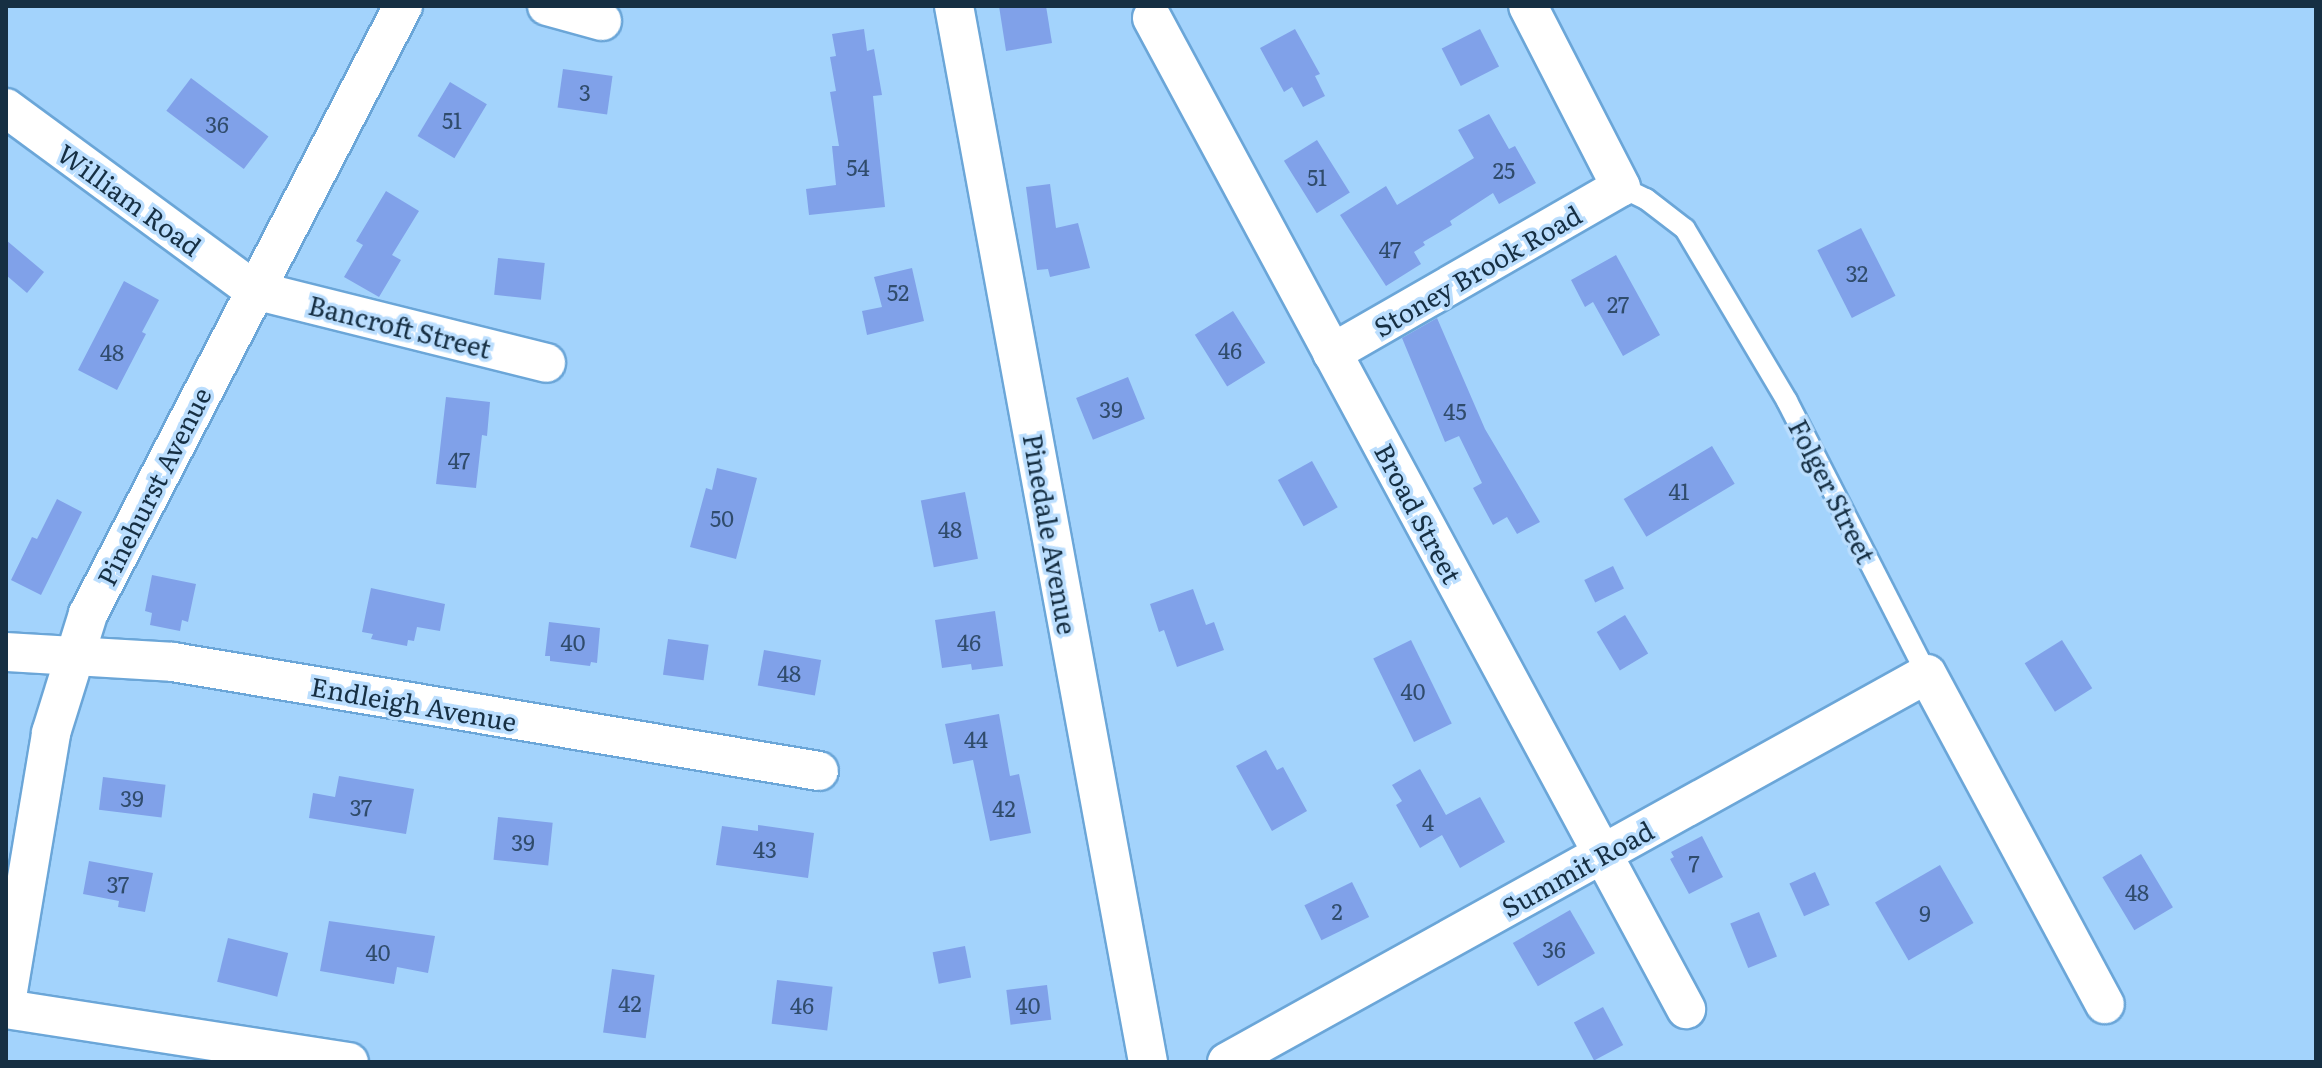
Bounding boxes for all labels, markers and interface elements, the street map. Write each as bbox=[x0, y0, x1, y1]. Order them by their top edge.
house number: 3 bbox=[579, 79, 591, 105]
house number: 51 bbox=[442, 107, 462, 133]
house number: 36 bbox=[205, 111, 229, 137]
street label: William Road bbox=[52, 136, 208, 262]
house number: 54 bbox=[846, 154, 870, 180]
house number: 25 bbox=[1493, 157, 1515, 183]
house number: 51 bbox=[1307, 164, 1327, 190]
street label: Stoney Brook Road bbox=[1368, 198, 1586, 342]
house number: 47 bbox=[1379, 236, 1401, 262]
house number: 32 bbox=[1846, 260, 1868, 286]
house number: 52 bbox=[887, 279, 909, 305]
street label: Bancroft Street bbox=[306, 288, 494, 364]
house number: 27 bbox=[1607, 291, 1629, 317]
house number: 46 bbox=[1218, 337, 1242, 363]
house number: 48 bbox=[100, 339, 124, 365]
street label: Pinehurst Avenue bbox=[90, 382, 216, 590]
house number: 39 bbox=[1099, 396, 1123, 422]
house number: 45 bbox=[1443, 398, 1467, 424]
street label: Folger Street bbox=[1783, 414, 1883, 568]
street label: Pinedale Avenue bbox=[1018, 431, 1084, 637]
street label: Broad Street bbox=[1369, 438, 1469, 588]
house number: 47 bbox=[448, 447, 470, 473]
house number: 41 bbox=[1668, 478, 1690, 504]
house number: 50 bbox=[710, 505, 734, 531]
house number: 48 bbox=[938, 516, 962, 542]
house number: 40 bbox=[561, 629, 585, 655]
house number: 46 bbox=[957, 629, 981, 655]
house number: 48 bbox=[777, 660, 801, 686]
street label: Endleigh Avenue bbox=[309, 670, 519, 736]
house number: 40 bbox=[1401, 678, 1425, 704]
house number: 44 bbox=[964, 726, 988, 752]
house number: 39 bbox=[120, 785, 144, 811]
house number: 37 bbox=[350, 794, 372, 820]
house number: 42 bbox=[992, 795, 1016, 821]
house number: 4 bbox=[1422, 809, 1434, 835]
street label: Summit Road bbox=[1496, 813, 1658, 923]
house number: 39 bbox=[511, 829, 535, 855]
house number: 43 bbox=[753, 836, 777, 862]
house number: 7 bbox=[1688, 850, 1700, 876]
house number: 37 bbox=[107, 871, 129, 897]
house number: 48 bbox=[2125, 879, 2149, 905]
house number: 2 bbox=[1331, 898, 1343, 924]
house number: 9 bbox=[1919, 900, 1931, 926]
house number: 36 bbox=[1542, 936, 1566, 962]
house number: 40 bbox=[366, 939, 390, 965]
house number: 42 bbox=[618, 990, 642, 1016]
house number: 46 bbox=[790, 992, 814, 1018]
house number: 40 bbox=[1016, 992, 1040, 1018]

